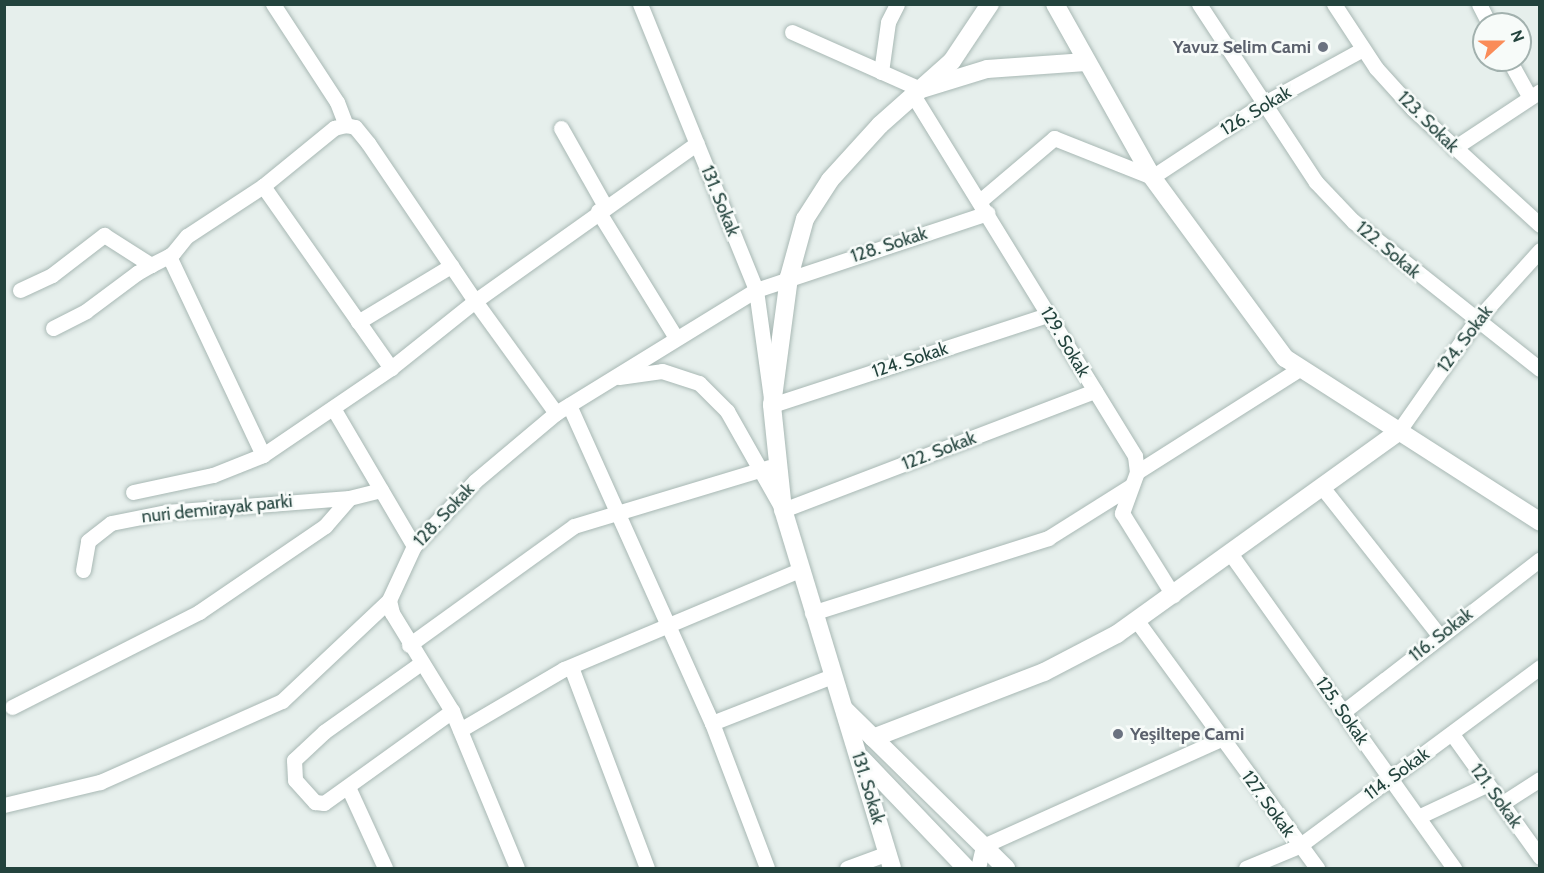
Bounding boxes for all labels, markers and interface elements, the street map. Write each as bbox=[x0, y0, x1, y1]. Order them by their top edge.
north arrow bbox=[1472, 12, 1532, 72]
text: N bbox=[1507, 27, 1528, 45]
place label: Yavuz Selim Cami bbox=[1173, 36, 1311, 58]
marker: Yavuz Selim Cami bbox=[1316, 40, 1330, 54]
street label: 126. Sokak bbox=[1217, 82, 1295, 140]
street label: 123. Sokak bbox=[1393, 87, 1463, 157]
street label: 131. Sokak bbox=[696, 162, 744, 240]
street label: 122. Sokak bbox=[1351, 217, 1425, 283]
street label: 128. Sokak bbox=[848, 223, 930, 267]
street label: 124. Sokak bbox=[1433, 301, 1497, 377]
street label: 129. Sokak bbox=[1036, 303, 1094, 381]
street label: 124. Sokak bbox=[869, 338, 951, 382]
street label: 122. Sokak bbox=[899, 427, 979, 475]
street label: 128. Sokak bbox=[409, 479, 479, 551]
street label: nuri demirayak parki bbox=[140, 490, 294, 528]
street label: 116. Sokak bbox=[1405, 603, 1477, 667]
street label: 125. Sokak bbox=[1311, 673, 1373, 749]
place label: Yeşiltepe Cami bbox=[1130, 723, 1244, 745]
marker: Yeşiltepe Cami bbox=[1111, 727, 1125, 741]
street label: 114. Sokak bbox=[1360, 743, 1434, 805]
street label: 131. Sokak bbox=[847, 749, 889, 827]
street label: 121. Sokak bbox=[1465, 760, 1527, 832]
street label: 127. Sokak bbox=[1237, 767, 1299, 841]

